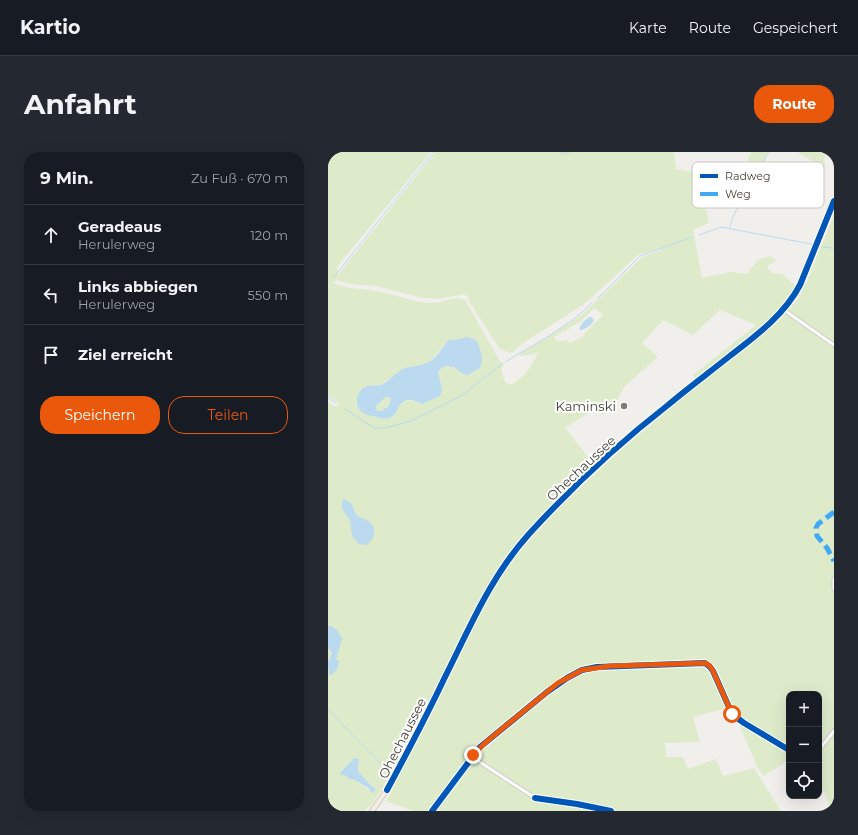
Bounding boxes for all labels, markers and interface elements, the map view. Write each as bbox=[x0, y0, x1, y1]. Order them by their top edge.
text: Kartio bbox=[20, 16, 80, 39]
text: Karte bbox=[629, 19, 667, 37]
text: Route bbox=[689, 19, 731, 37]
text: Gespeichert bbox=[753, 19, 838, 37]
button: Route bbox=[754, 85, 834, 123]
text: Anfahrt bbox=[24, 87, 137, 121]
legend bbox=[692, 162, 824, 208]
text: 9 Min. bbox=[40, 168, 93, 188]
text: Radweg bbox=[725, 169, 771, 183]
text: Zu Fuß · 670 m bbox=[191, 170, 288, 186]
text: Weg bbox=[725, 187, 751, 201]
text: Geradeaus bbox=[78, 217, 161, 236]
icon: ahead bbox=[40, 224, 62, 246]
text: 120 m bbox=[250, 227, 288, 243]
text: Herulerweg bbox=[78, 236, 155, 252]
text: Links abbiegen bbox=[78, 277, 198, 296]
icon: left bbox=[40, 284, 62, 306]
text: 550 m bbox=[248, 287, 288, 303]
text: Herulerweg bbox=[78, 296, 155, 312]
icon: arrive bbox=[40, 344, 62, 366]
text: Ziel erreicht bbox=[78, 345, 173, 364]
button: Speichern bbox=[40, 396, 160, 434]
button: Teilen bbox=[168, 396, 288, 434]
place label: Kaminski bbox=[556, 398, 616, 414]
marker: Kaminski bbox=[619, 401, 629, 411]
street label: Ohechaussee bbox=[543, 432, 619, 504]
map controls bbox=[786, 691, 822, 799]
button: + bbox=[786, 691, 822, 727]
street label: Ohechaussee bbox=[375, 695, 429, 781]
route start bbox=[723, 705, 741, 723]
button: − bbox=[786, 727, 822, 763]
route end bbox=[464, 746, 482, 764]
button: locate bbox=[786, 763, 822, 799]

